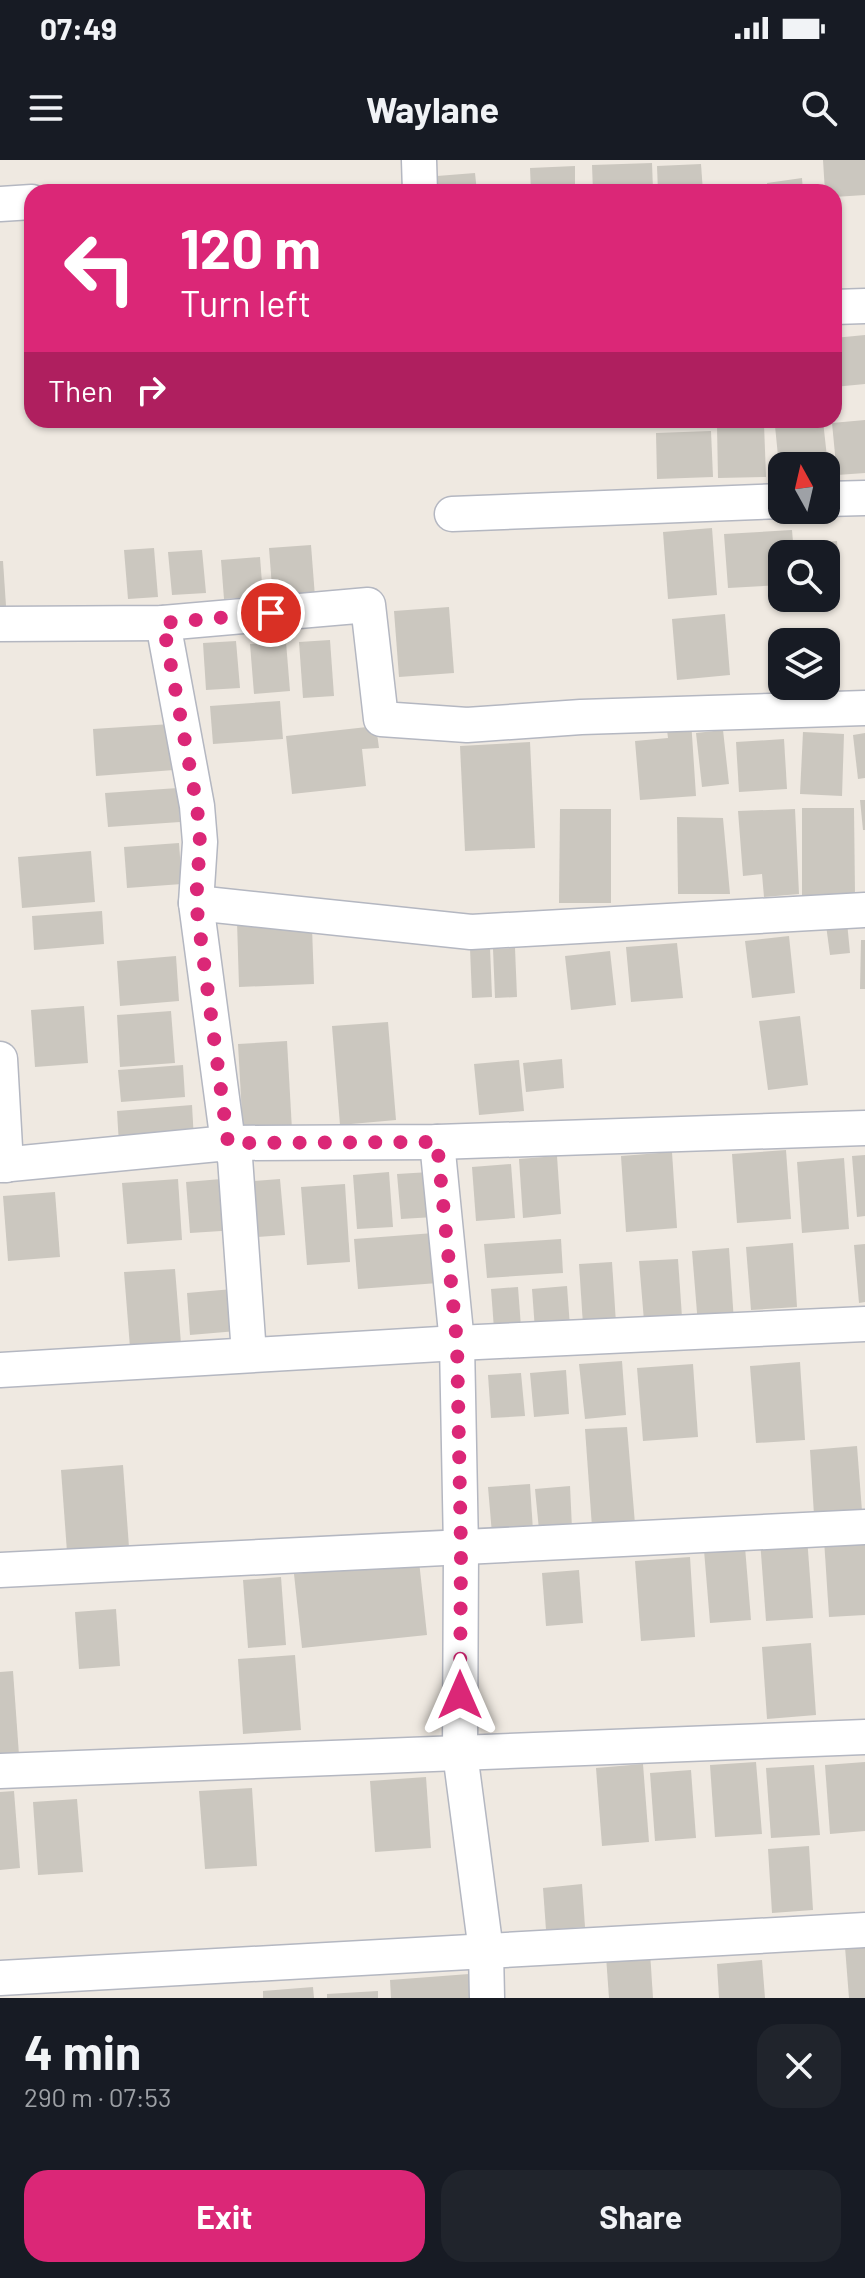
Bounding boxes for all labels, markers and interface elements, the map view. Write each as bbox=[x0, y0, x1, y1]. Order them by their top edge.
text: 07:49 bbox=[40, 10, 117, 46]
icon: menu bbox=[24, 86, 68, 130]
icon: search bbox=[797, 86, 841, 130]
text: Waylane bbox=[366, 87, 499, 130]
text: 120 m bbox=[180, 213, 321, 280]
icon: left bbox=[48, 216, 152, 320]
text: Turn left bbox=[180, 281, 311, 324]
icon: right bbox=[129, 368, 173, 412]
text: Then bbox=[48, 372, 113, 408]
north arrow bbox=[768, 452, 840, 524]
map controls bbox=[768, 452, 840, 700]
button: search bbox=[768, 540, 840, 612]
pin bbox=[237, 579, 305, 647]
icon: arrive bbox=[249, 591, 293, 635]
button: layers bbox=[768, 628, 840, 700]
position arrow bbox=[418, 1653, 502, 1737]
text: 4 min bbox=[24, 2022, 141, 2080]
button: close bbox=[757, 2024, 841, 2108]
text: 290 m · 07:53 bbox=[24, 2081, 171, 2112]
button: Exit bbox=[24, 2170, 425, 2262]
button: Share bbox=[441, 2170, 841, 2262]

